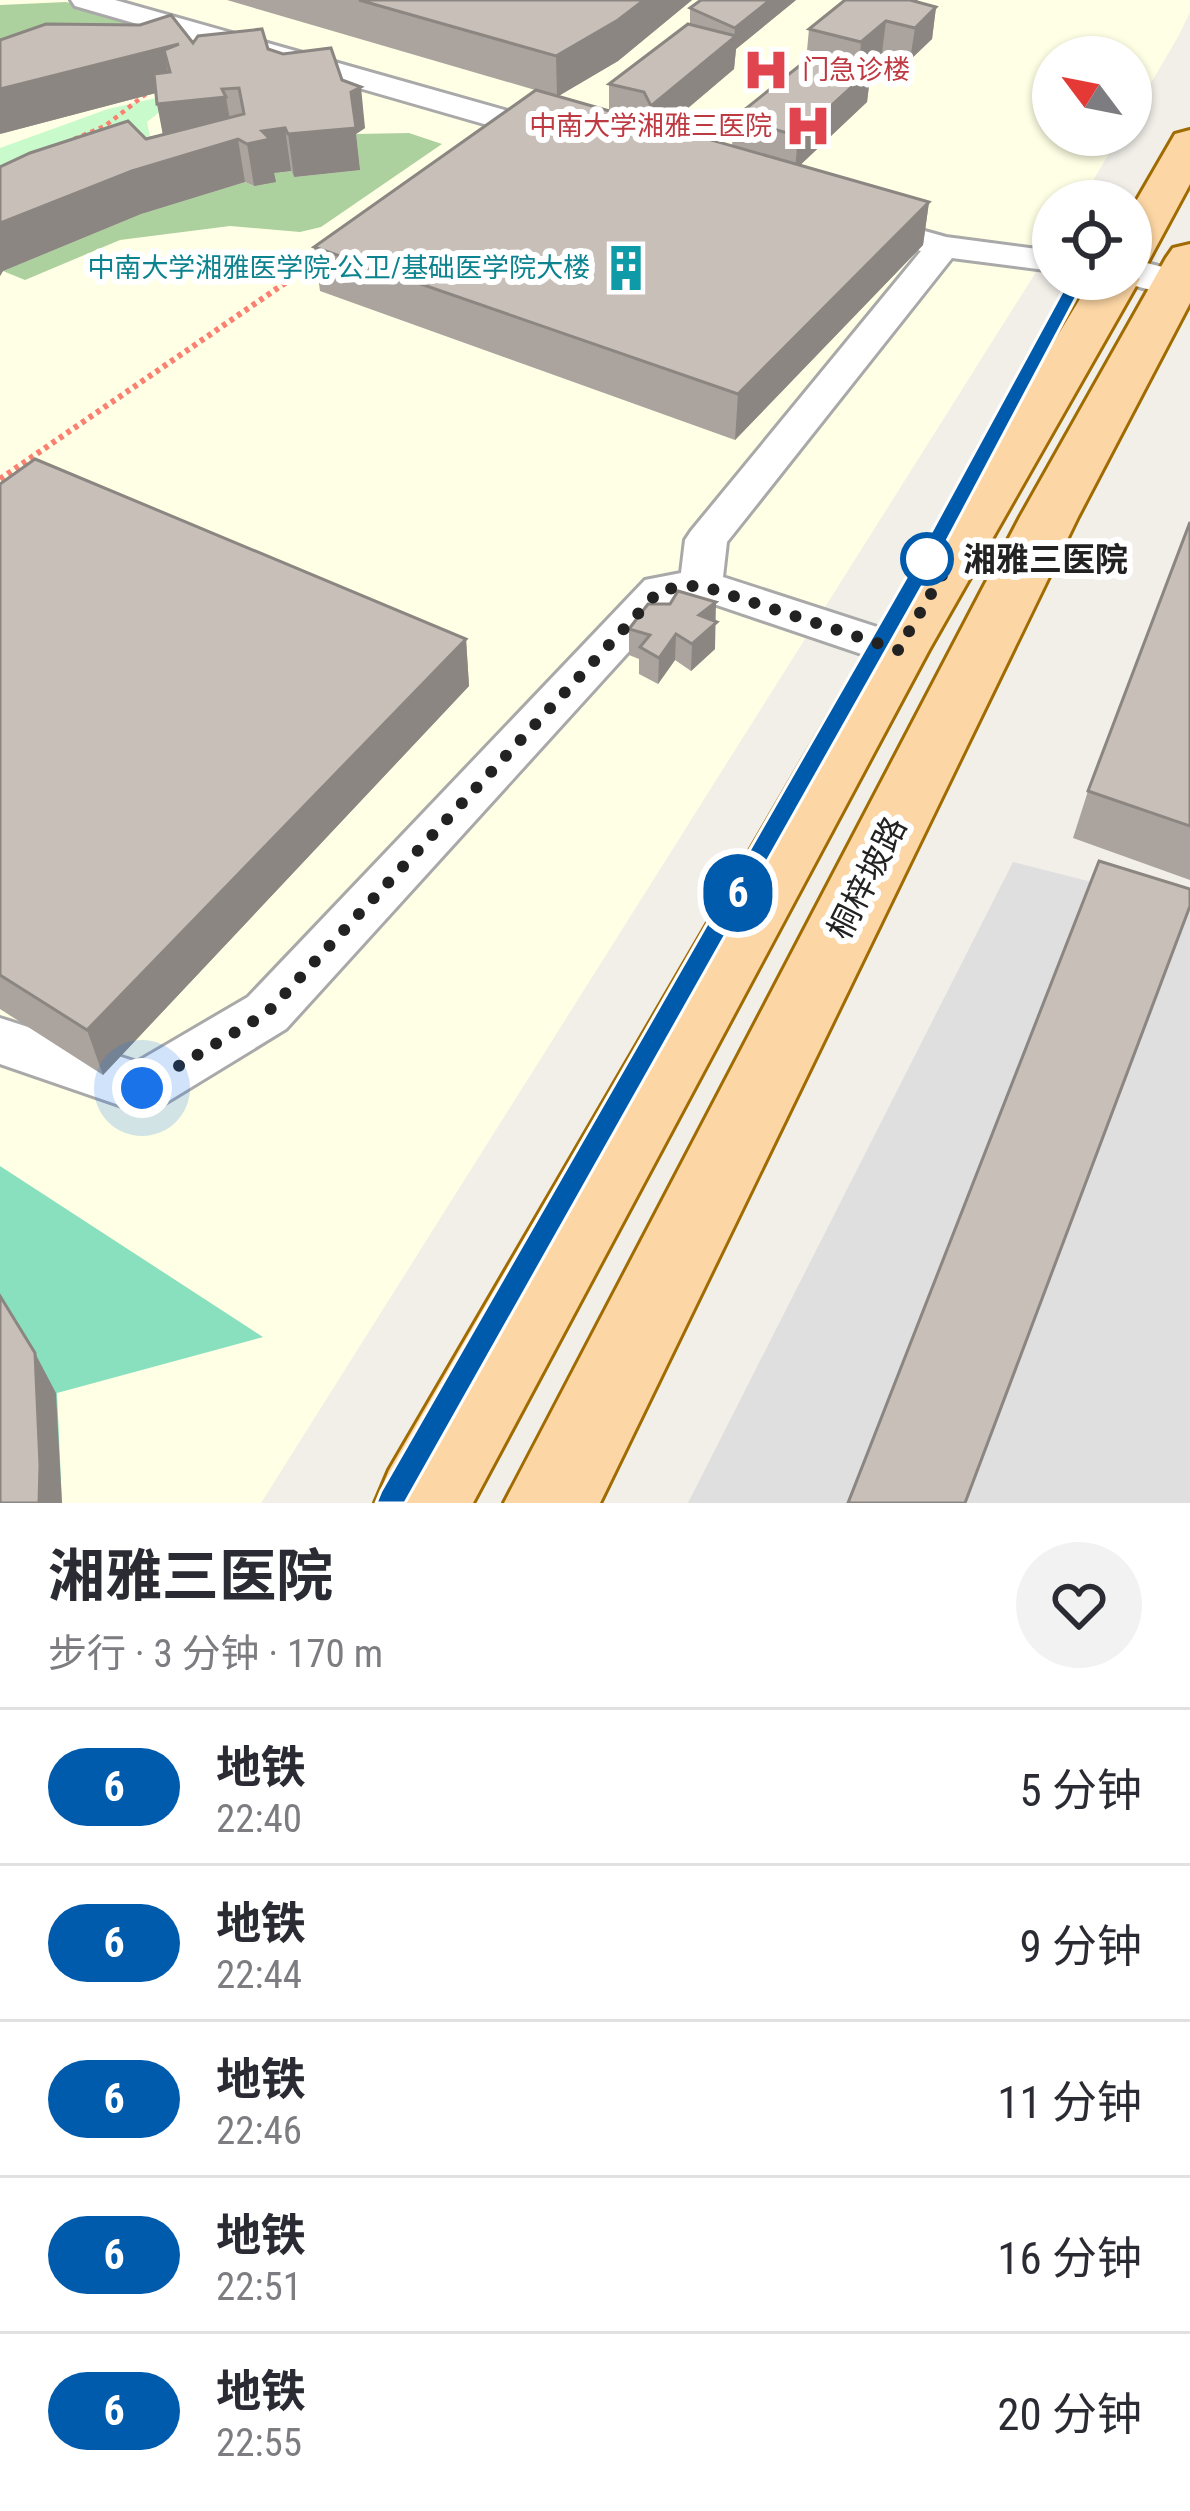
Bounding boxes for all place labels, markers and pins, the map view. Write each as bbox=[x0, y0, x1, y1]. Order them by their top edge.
hospital icon: 门急诊楼 bbox=[741, 45, 791, 95]
place label: 门急诊楼 bbox=[802, 54, 910, 86]
hospital icon: 中南大学湘雅三医院 bbox=[783, 101, 833, 151]
place label: 中南大学湘雅三医院 bbox=[529, 110, 772, 142]
building icon: 中南大学湘雅医学院-公卫/基础医学院大楼 bbox=[601, 243, 651, 293]
place label: 中南大学湘雅医学院-公卫/基础医学院大楼 bbox=[87, 252, 590, 284]
marker: 湘雅三医院 bbox=[902, 534, 952, 584]
place label: 湘雅三医院 bbox=[963, 540, 1128, 579]

